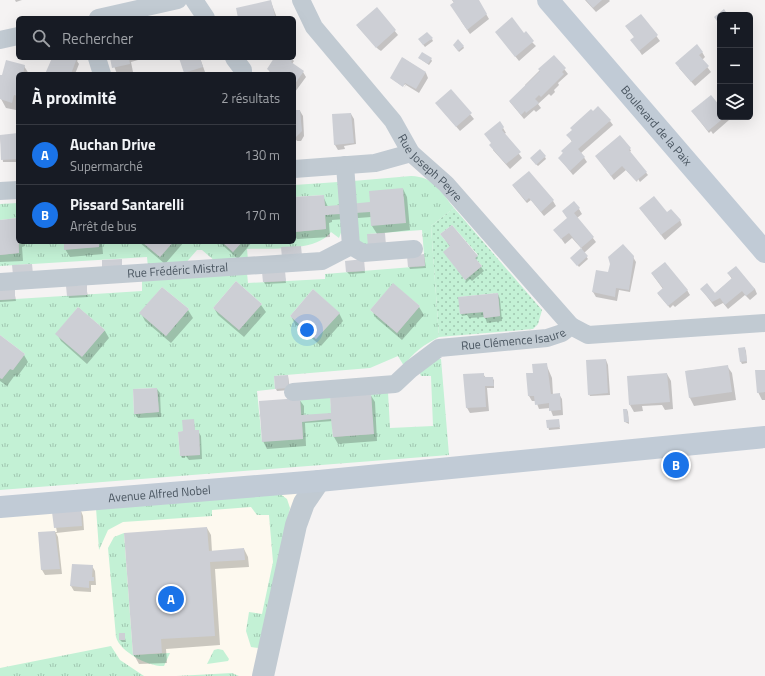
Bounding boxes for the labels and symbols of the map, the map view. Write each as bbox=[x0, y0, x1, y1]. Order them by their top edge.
street label: Boulevard de la Paix bbox=[616, 81, 697, 170]
street label: Rue Joseph Peyre bbox=[393, 130, 467, 206]
street label: Rue Frédéric Mistral bbox=[126, 257, 229, 283]
your location bbox=[297, 320, 317, 340]
street label: Rue Clémence Isaure bbox=[460, 323, 570, 355]
pin: B bbox=[663, 450, 689, 480]
street label: Avenue Alfred Nobel bbox=[107, 480, 211, 507]
pin: A bbox=[158, 584, 184, 614]

